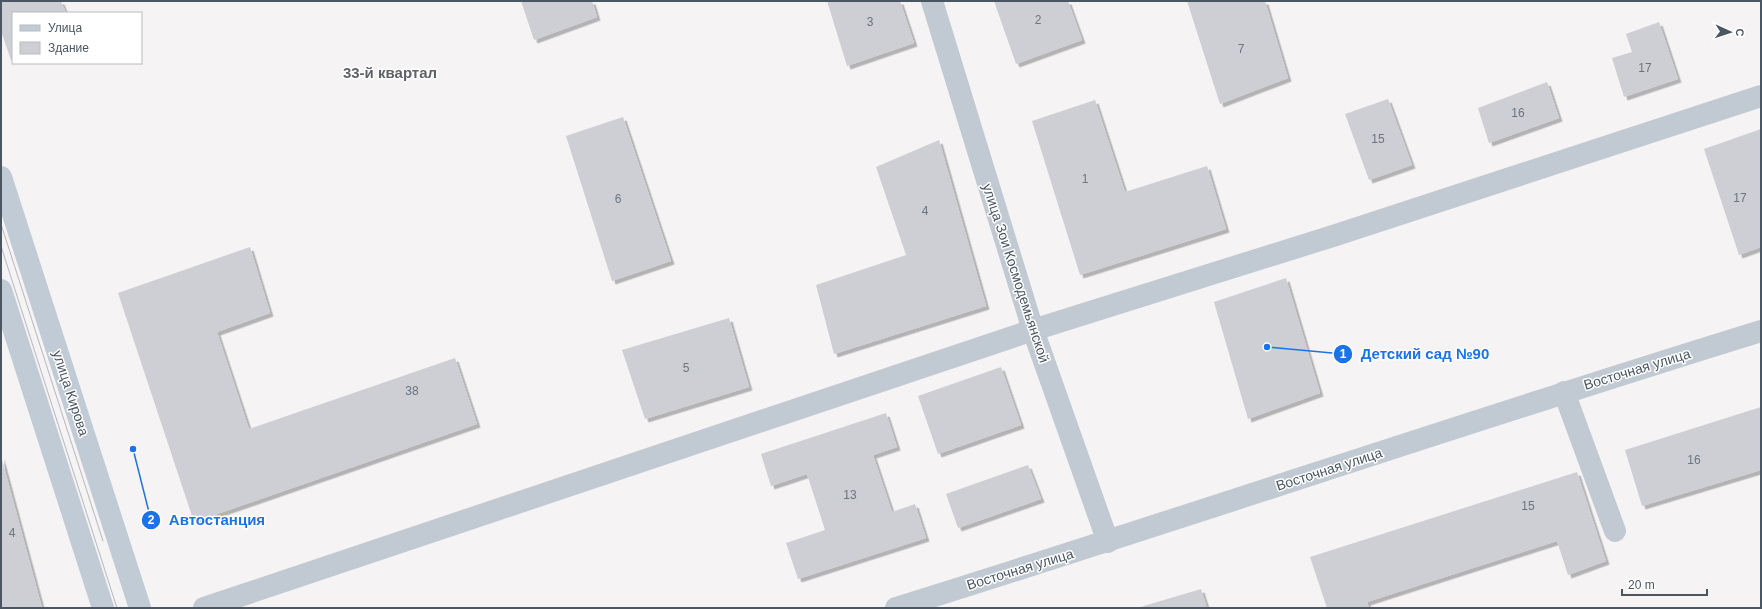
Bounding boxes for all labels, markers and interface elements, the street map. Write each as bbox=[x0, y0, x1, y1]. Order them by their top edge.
legend bbox=[12, 12, 142, 64]
north arrow bbox=[1710, 12, 1750, 52]
house number: 2 bbox=[1035, 13, 1042, 27]
house number: 3 bbox=[867, 15, 874, 29]
text: Улица bbox=[48, 21, 82, 35]
text: С bbox=[1734, 28, 1746, 37]
text: Здание bbox=[48, 41, 89, 55]
house number: 7 bbox=[1238, 42, 1245, 56]
house number: 17 bbox=[1638, 61, 1652, 75]
district label: 33-й квартал bbox=[343, 64, 437, 81]
house number: 16 bbox=[1511, 106, 1525, 120]
house number: 15 bbox=[1371, 132, 1385, 146]
house number: 1 bbox=[1082, 172, 1089, 186]
street label: улица Зои Космодемьянской bbox=[979, 181, 1053, 365]
house number: 17 bbox=[1733, 191, 1747, 205]
house number: 6 bbox=[615, 192, 622, 206]
house number: 4 bbox=[922, 204, 929, 218]
callout: Детский сад №90 bbox=[1333, 341, 1498, 368]
text: Детский сад №90 bbox=[1361, 345, 1489, 362]
street label: Восточная улица bbox=[1582, 345, 1692, 393]
text: 1 bbox=[1340, 347, 1347, 361]
street label: улица Кирова bbox=[50, 348, 92, 438]
house number: 5 bbox=[683, 361, 690, 375]
house number: 38 bbox=[405, 384, 419, 398]
street label: Восточная улица bbox=[1274, 444, 1384, 494]
house number: 16 bbox=[1687, 453, 1701, 467]
house number: 13 bbox=[843, 488, 857, 502]
house number: 15 bbox=[1521, 499, 1535, 513]
callout: Автостанция bbox=[141, 506, 274, 533]
text: Автостанция bbox=[169, 511, 265, 528]
text: 2 bbox=[148, 513, 155, 527]
house number: 4 bbox=[9, 526, 16, 540]
street label: Восточная улица bbox=[965, 545, 1075, 593]
scale bar bbox=[1622, 571, 1707, 597]
text: 20 m bbox=[1628, 578, 1655, 592]

